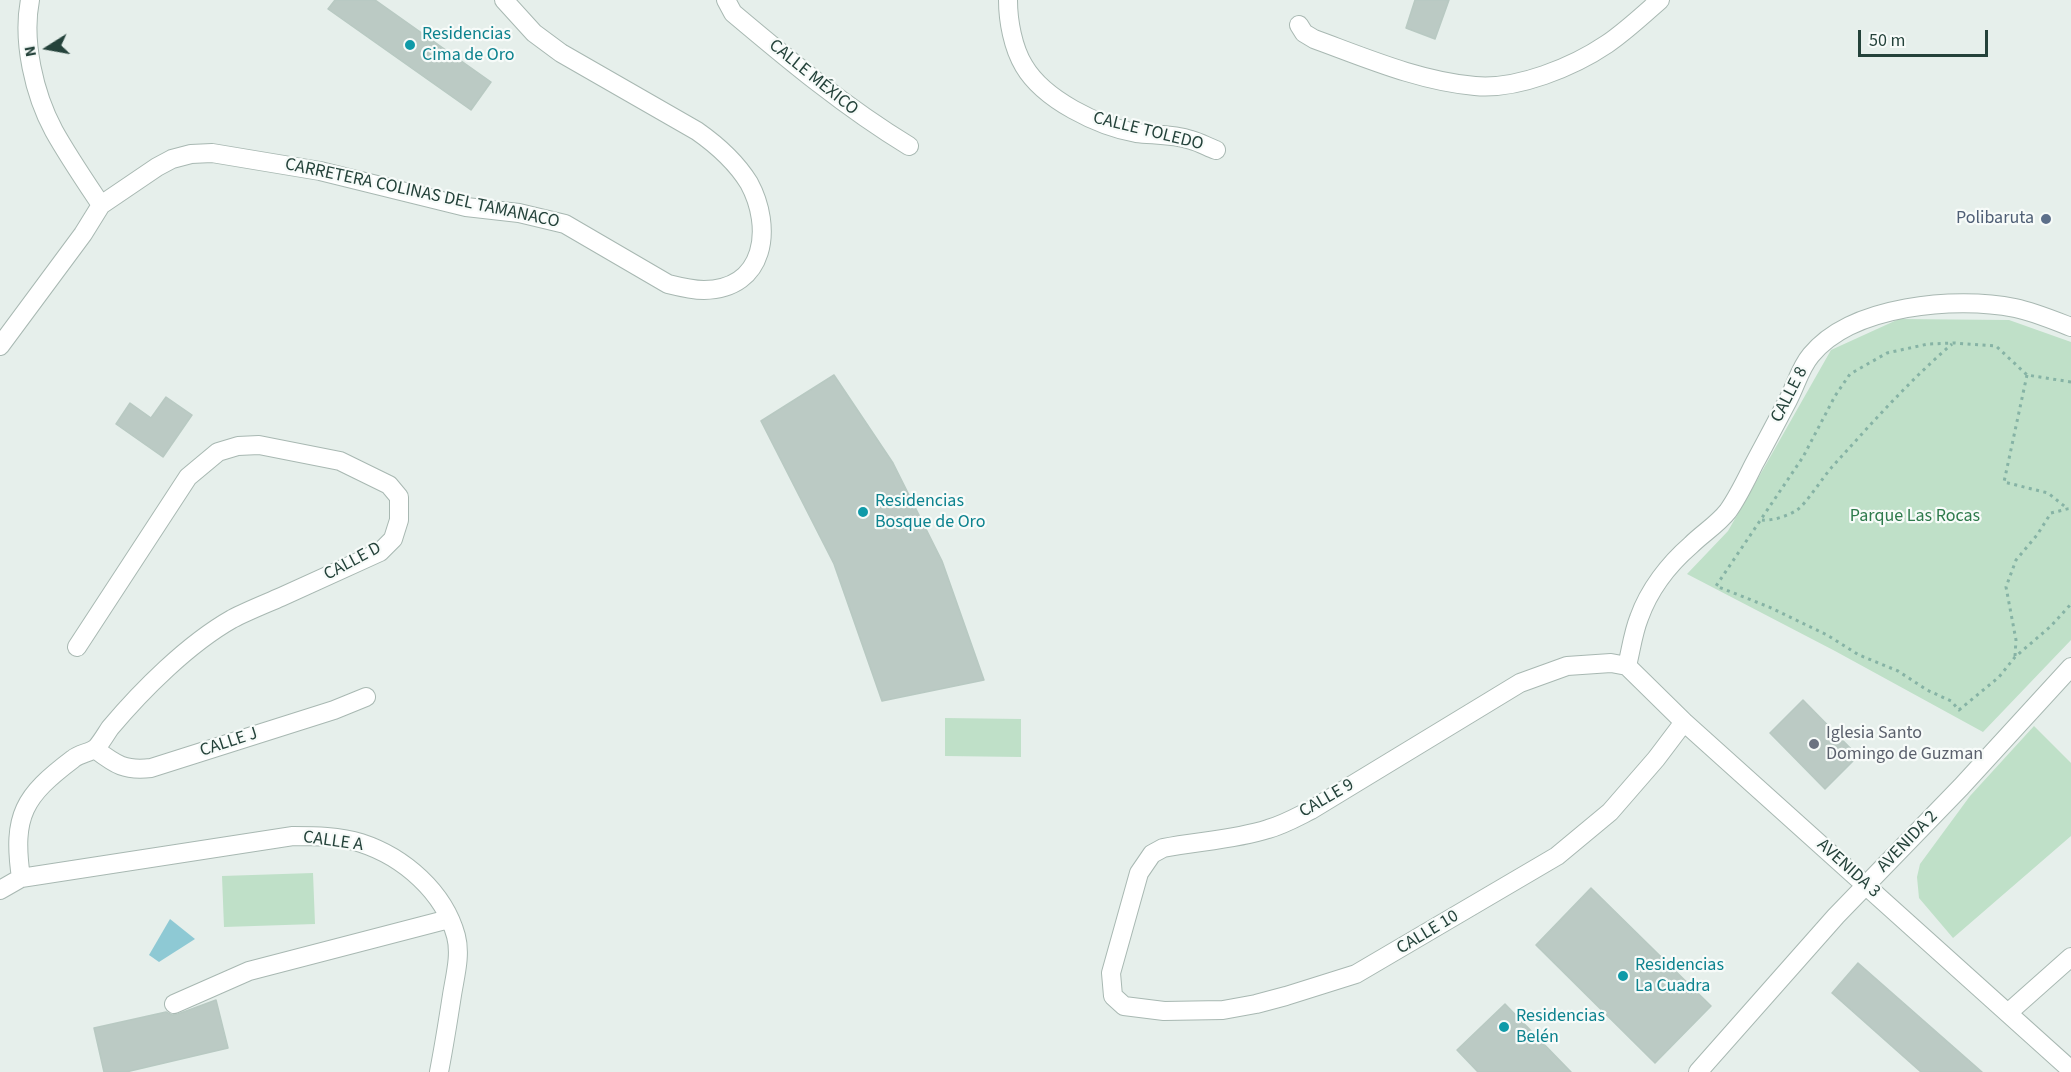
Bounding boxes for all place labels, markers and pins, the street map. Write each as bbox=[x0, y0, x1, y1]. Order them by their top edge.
place label: Residencias Cima de Oro bbox=[422, 24, 515, 66]
marker: Residencias Cima de Oro bbox=[403, 38, 417, 52]
place label: Polibaruta bbox=[1956, 208, 2034, 230]
marker: Polibaruta bbox=[2039, 212, 2053, 226]
place label: Residencias Bosque de Oro bbox=[875, 491, 985, 534]
marker: Residencias Bosque de Oro bbox=[856, 505, 870, 519]
place label: Iglesia Santo Domingo de Guzman bbox=[1826, 723, 1983, 766]
marker: Iglesia Santo Domingo de Guzman bbox=[1807, 737, 1821, 751]
place label: Residencias La Cuadra bbox=[1635, 955, 1724, 998]
marker: Residencias La Cuadra bbox=[1616, 969, 1630, 983]
place label: Residencias Belén bbox=[1516, 1006, 1605, 1048]
marker: Residencias Belén bbox=[1497, 1020, 1511, 1034]

